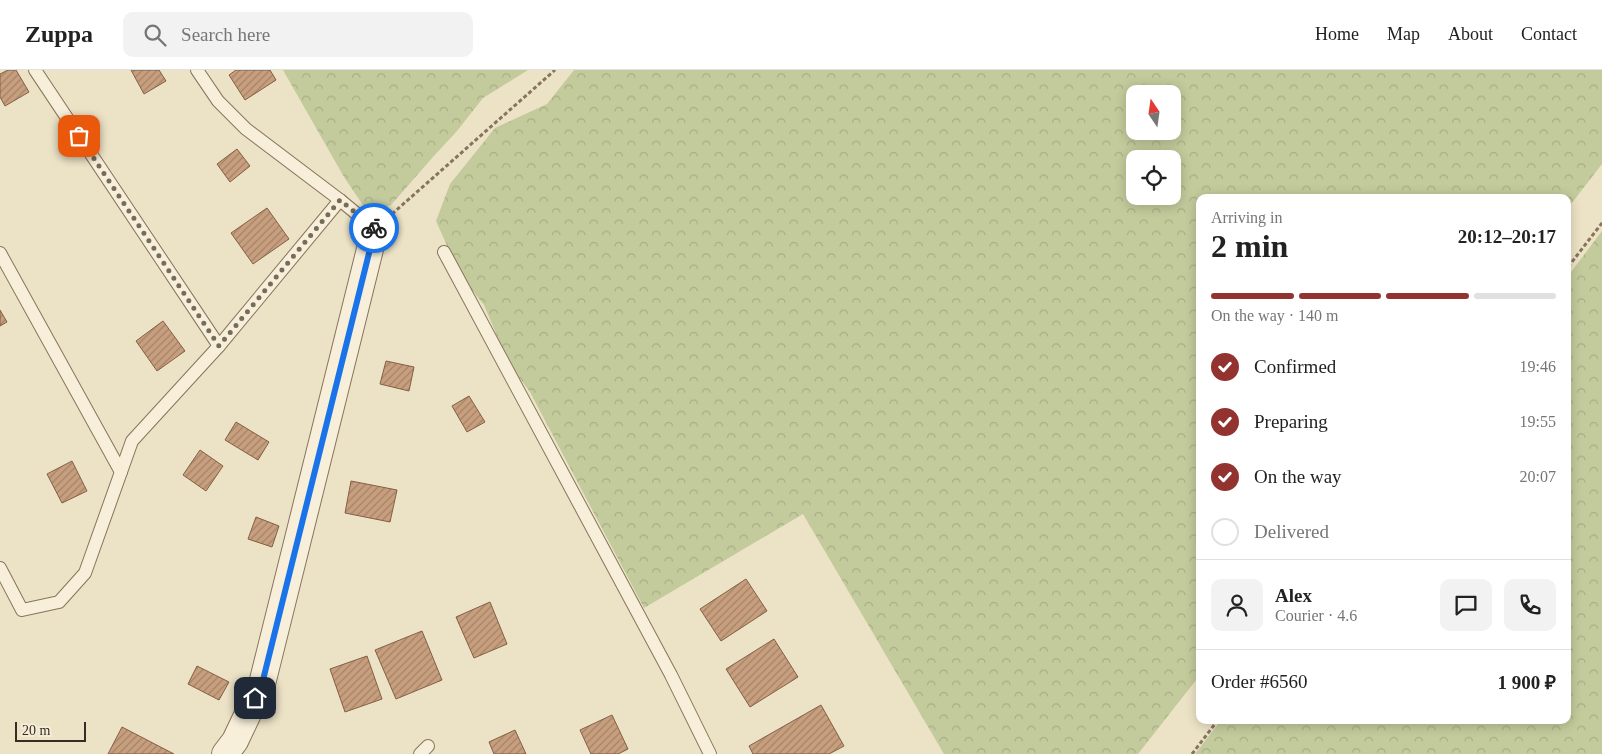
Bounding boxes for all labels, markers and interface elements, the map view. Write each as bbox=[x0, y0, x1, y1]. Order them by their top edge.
search box bbox=[123, 12, 473, 57]
text: Zuppa bbox=[25, 21, 93, 47]
icon: search bbox=[141, 21, 169, 49]
text: Search here bbox=[181, 24, 270, 45]
text: Home bbox=[1315, 24, 1359, 44]
text: Map bbox=[1387, 24, 1420, 44]
text: About bbox=[1448, 24, 1493, 44]
text: Contact bbox=[1521, 24, 1577, 44]
north arrow bbox=[1126, 85, 1181, 140]
map controls bbox=[1126, 85, 1181, 205]
pin bbox=[58, 115, 100, 157]
icon: bag bbox=[65, 122, 93, 150]
button: locate bbox=[1126, 150, 1181, 205]
courier bbox=[349, 203, 399, 253]
text: Arriving in bbox=[1211, 209, 1283, 226]
icon: bike bbox=[360, 214, 388, 242]
text: 20:12–20:17 bbox=[1458, 226, 1556, 247]
text: 2 min bbox=[1211, 228, 1288, 264]
text: On the way · 140 m bbox=[1211, 307, 1339, 324]
icon: check bbox=[1211, 353, 1239, 381]
text: Confirmed bbox=[1254, 356, 1336, 377]
text: 19:46 bbox=[1520, 358, 1556, 375]
icon: check bbox=[1211, 408, 1239, 436]
text: Preparing bbox=[1254, 411, 1328, 432]
text: 19:55 bbox=[1520, 413, 1556, 430]
icon: check bbox=[1211, 463, 1239, 491]
text: On the way bbox=[1254, 466, 1342, 487]
text: 20:07 bbox=[1520, 468, 1556, 485]
text: Delivered bbox=[1254, 521, 1329, 542]
button: person bbox=[1211, 579, 1263, 631]
button: chat bbox=[1440, 579, 1492, 631]
button: phone bbox=[1504, 579, 1556, 631]
text: Alex bbox=[1275, 585, 1312, 606]
text: Courier · 4.6 bbox=[1275, 607, 1357, 624]
text: Order #6560 bbox=[1211, 671, 1308, 692]
text: 1 900 ₽ bbox=[1497, 672, 1556, 693]
pin bbox=[234, 677, 276, 719]
icon: home bbox=[241, 684, 269, 712]
scale bar bbox=[15, 719, 86, 742]
text: 20 m bbox=[22, 723, 50, 738]

